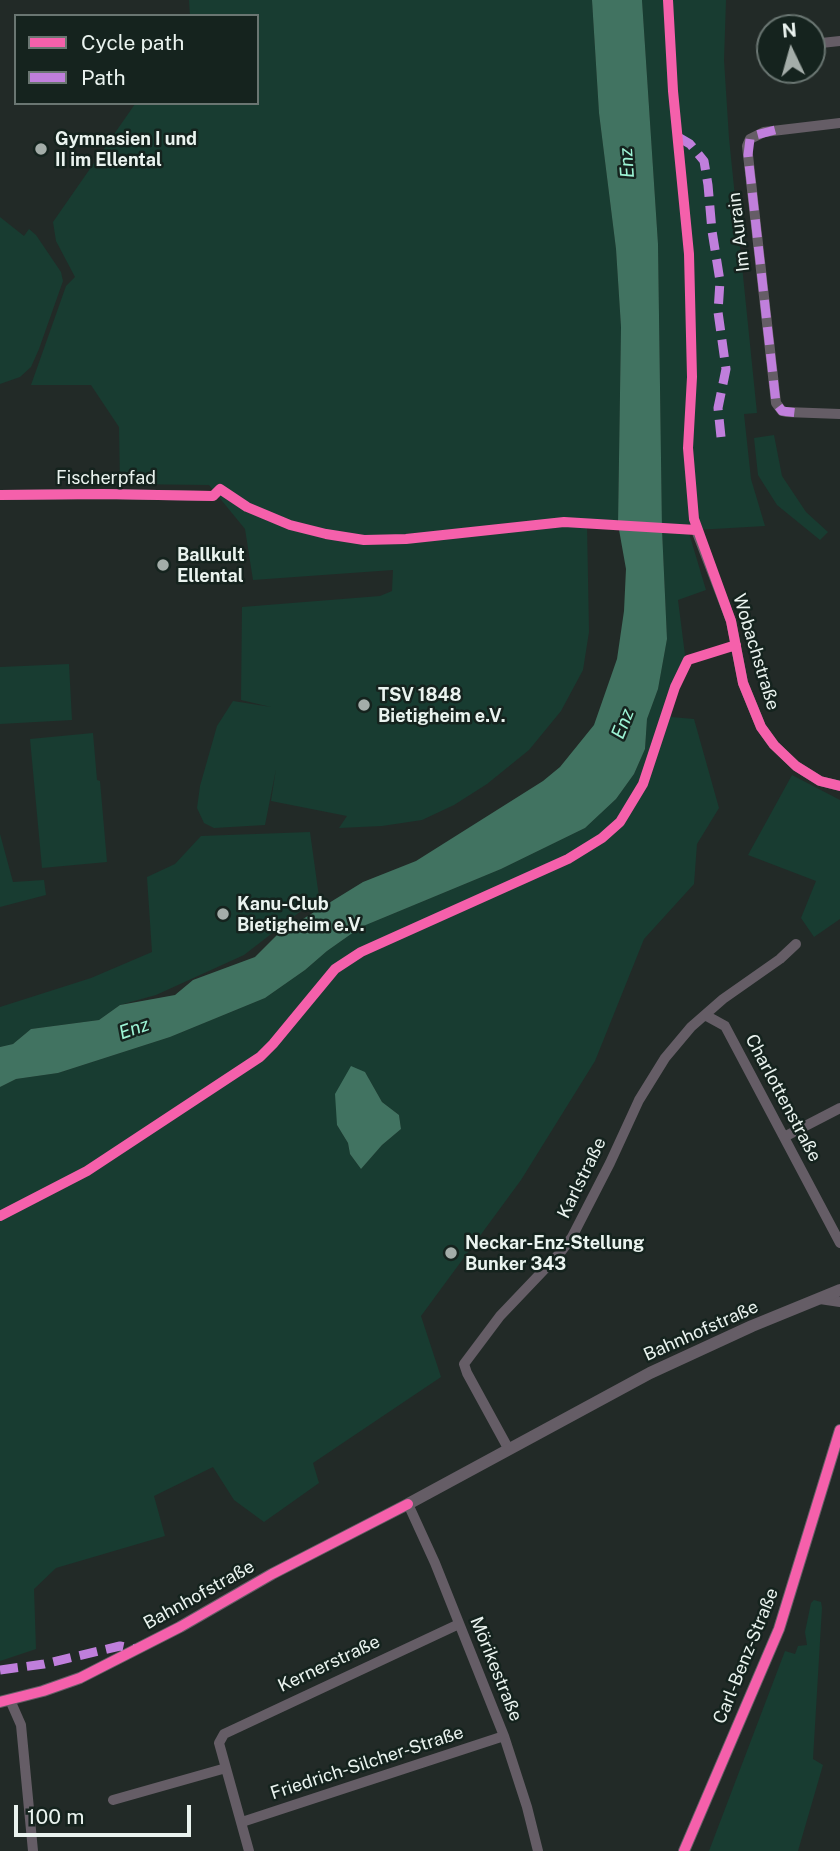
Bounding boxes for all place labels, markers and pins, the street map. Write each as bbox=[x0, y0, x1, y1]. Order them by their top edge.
place label: Gymnasien I und II im Ellental bbox=[55, 128, 197, 170]
marker: Gymnasien I und II im Ellental bbox=[33, 141, 49, 157]
place label: Ballkult Ellental bbox=[177, 544, 245, 586]
marker: Ballkult Ellental bbox=[155, 557, 171, 573]
place label: TSV 1848 Bietigheim e.V. bbox=[378, 684, 506, 726]
marker: TSV 1848 Bietigheim e.V. bbox=[356, 697, 372, 713]
place label: Kanu-Club Bietigheim e.V. bbox=[237, 893, 365, 936]
marker: Kanu-Club Bietigheim e.V. bbox=[215, 906, 231, 922]
place label: Neckar-Enz-Stellung Bunker 343 bbox=[465, 1232, 644, 1274]
marker: Neckar-Enz-Stellung Bunker 343 bbox=[443, 1245, 459, 1261]

